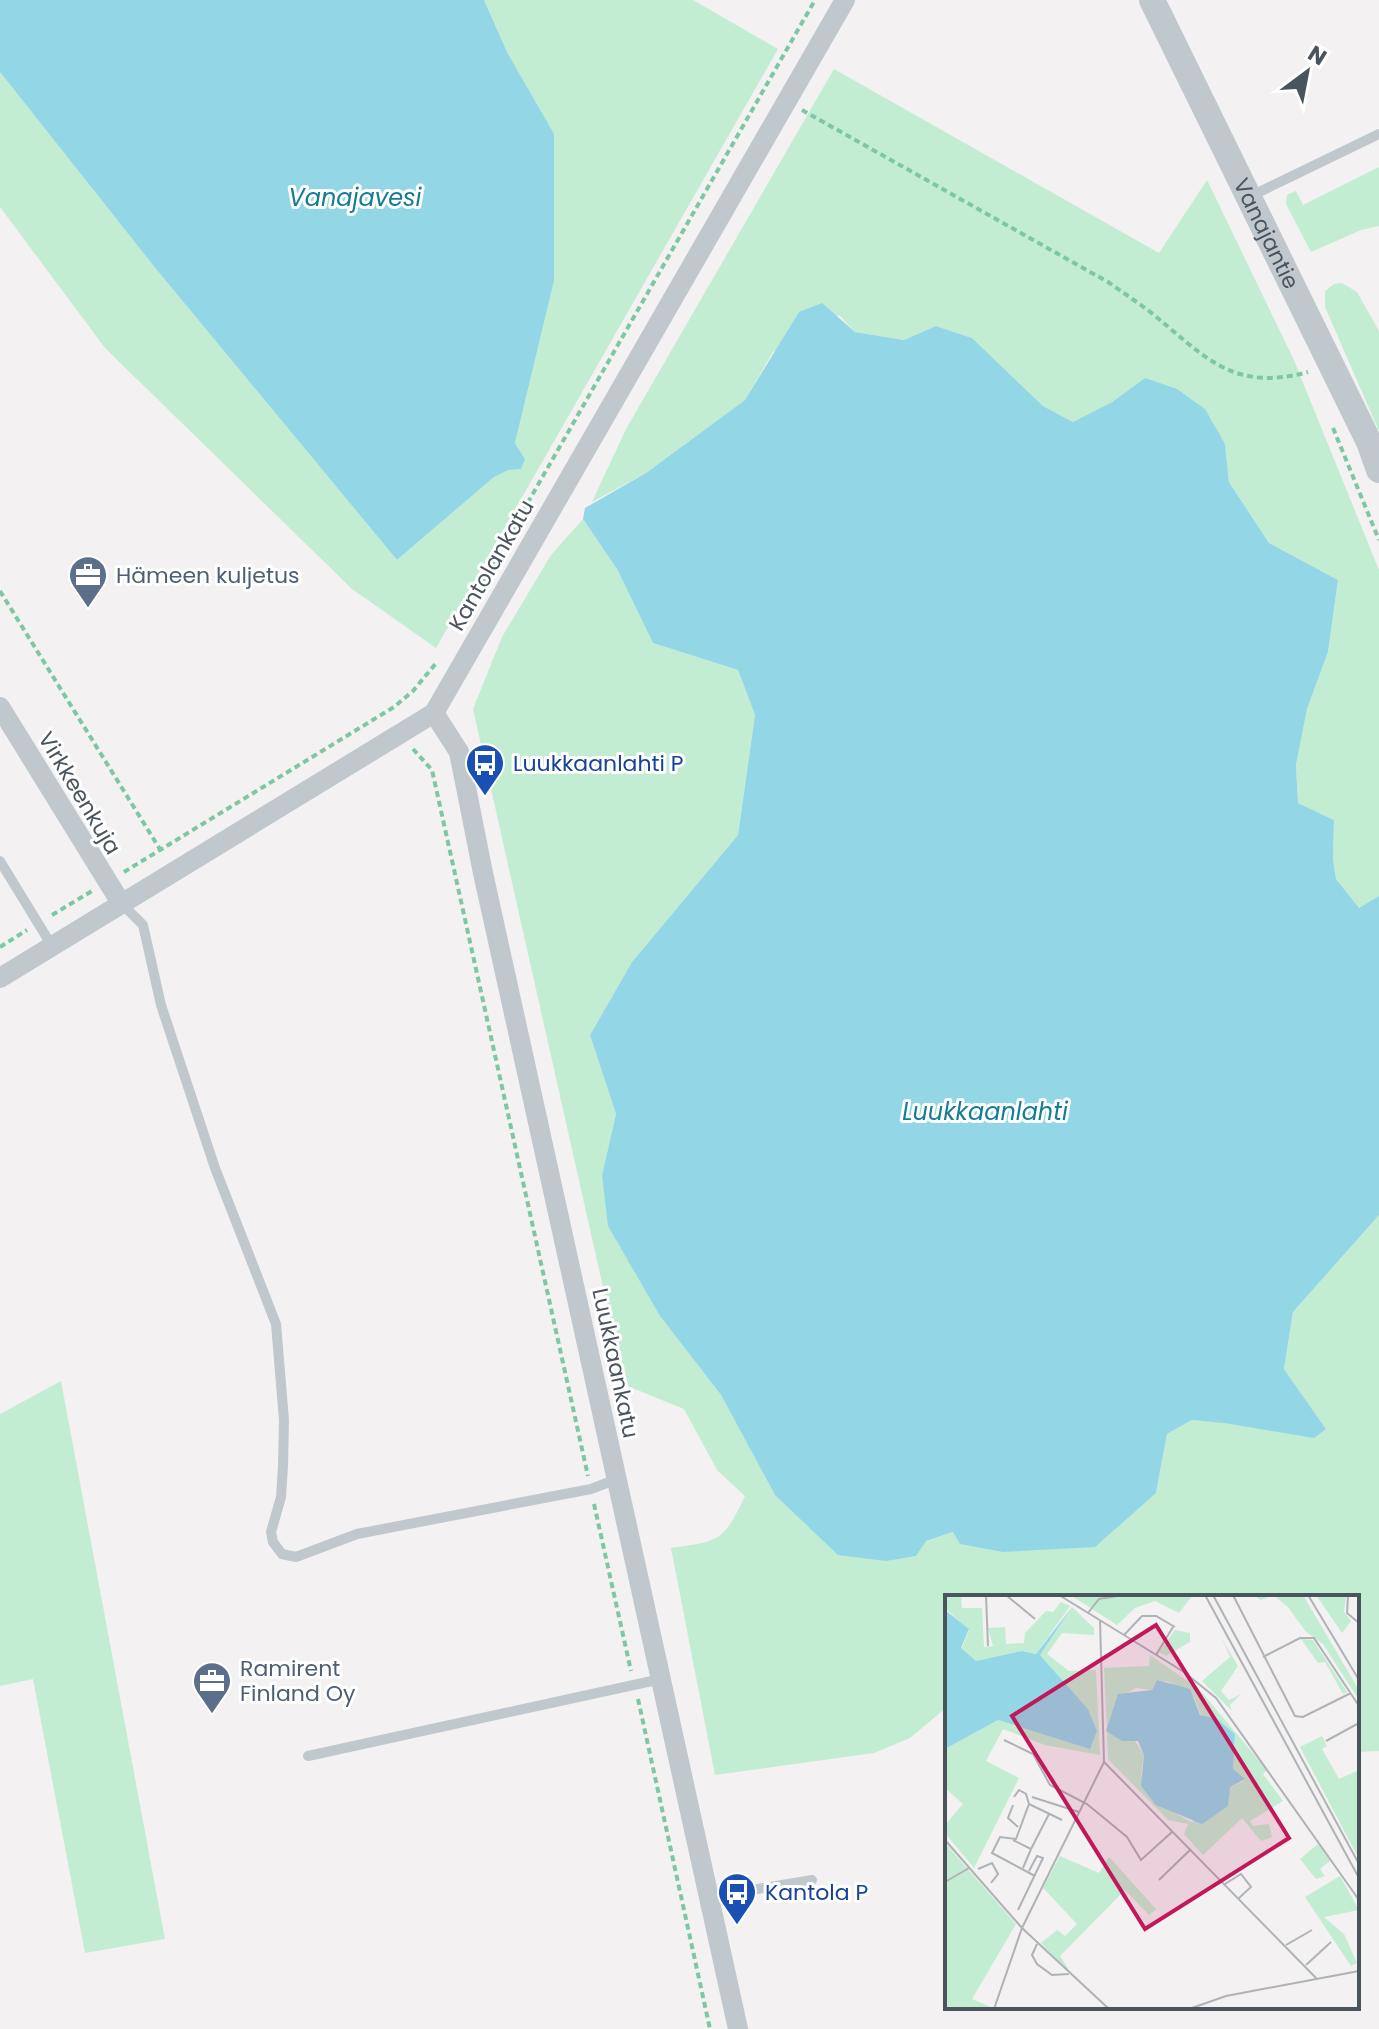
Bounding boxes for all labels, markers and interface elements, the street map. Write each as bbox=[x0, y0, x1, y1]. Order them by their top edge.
north arrow bbox=[1267, 32, 1347, 112]
text: N bbox=[1302, 38, 1333, 73]
street label: Vanajantie bbox=[1226, 173, 1307, 294]
water label: Vanajavesi bbox=[289, 181, 423, 214]
street label: Kantolankatu bbox=[441, 494, 542, 637]
office icon: Hämeen kuljetus bbox=[67, 554, 109, 609]
place label: Hämeen kuljetus bbox=[116, 560, 299, 591]
street label: Virkkeenkuja bbox=[31, 726, 128, 860]
bus stop icon: Luukkaanlahti P bbox=[464, 742, 506, 797]
place label: Luukkaanlahti P bbox=[513, 748, 684, 779]
water label: Luukkaanlahti bbox=[902, 1095, 1069, 1128]
street label: Luukkaankatu bbox=[585, 1285, 647, 1441]
inset map bbox=[945, 1595, 1359, 2009]
place label: Ramirent Finland Oy bbox=[240, 1653, 356, 1709]
office icon: Ramirent Finland Oy bbox=[191, 1660, 233, 1715]
bus stop icon: Kantola P bbox=[716, 1871, 758, 1926]
place label: Kantola P bbox=[765, 1877, 868, 1908]

